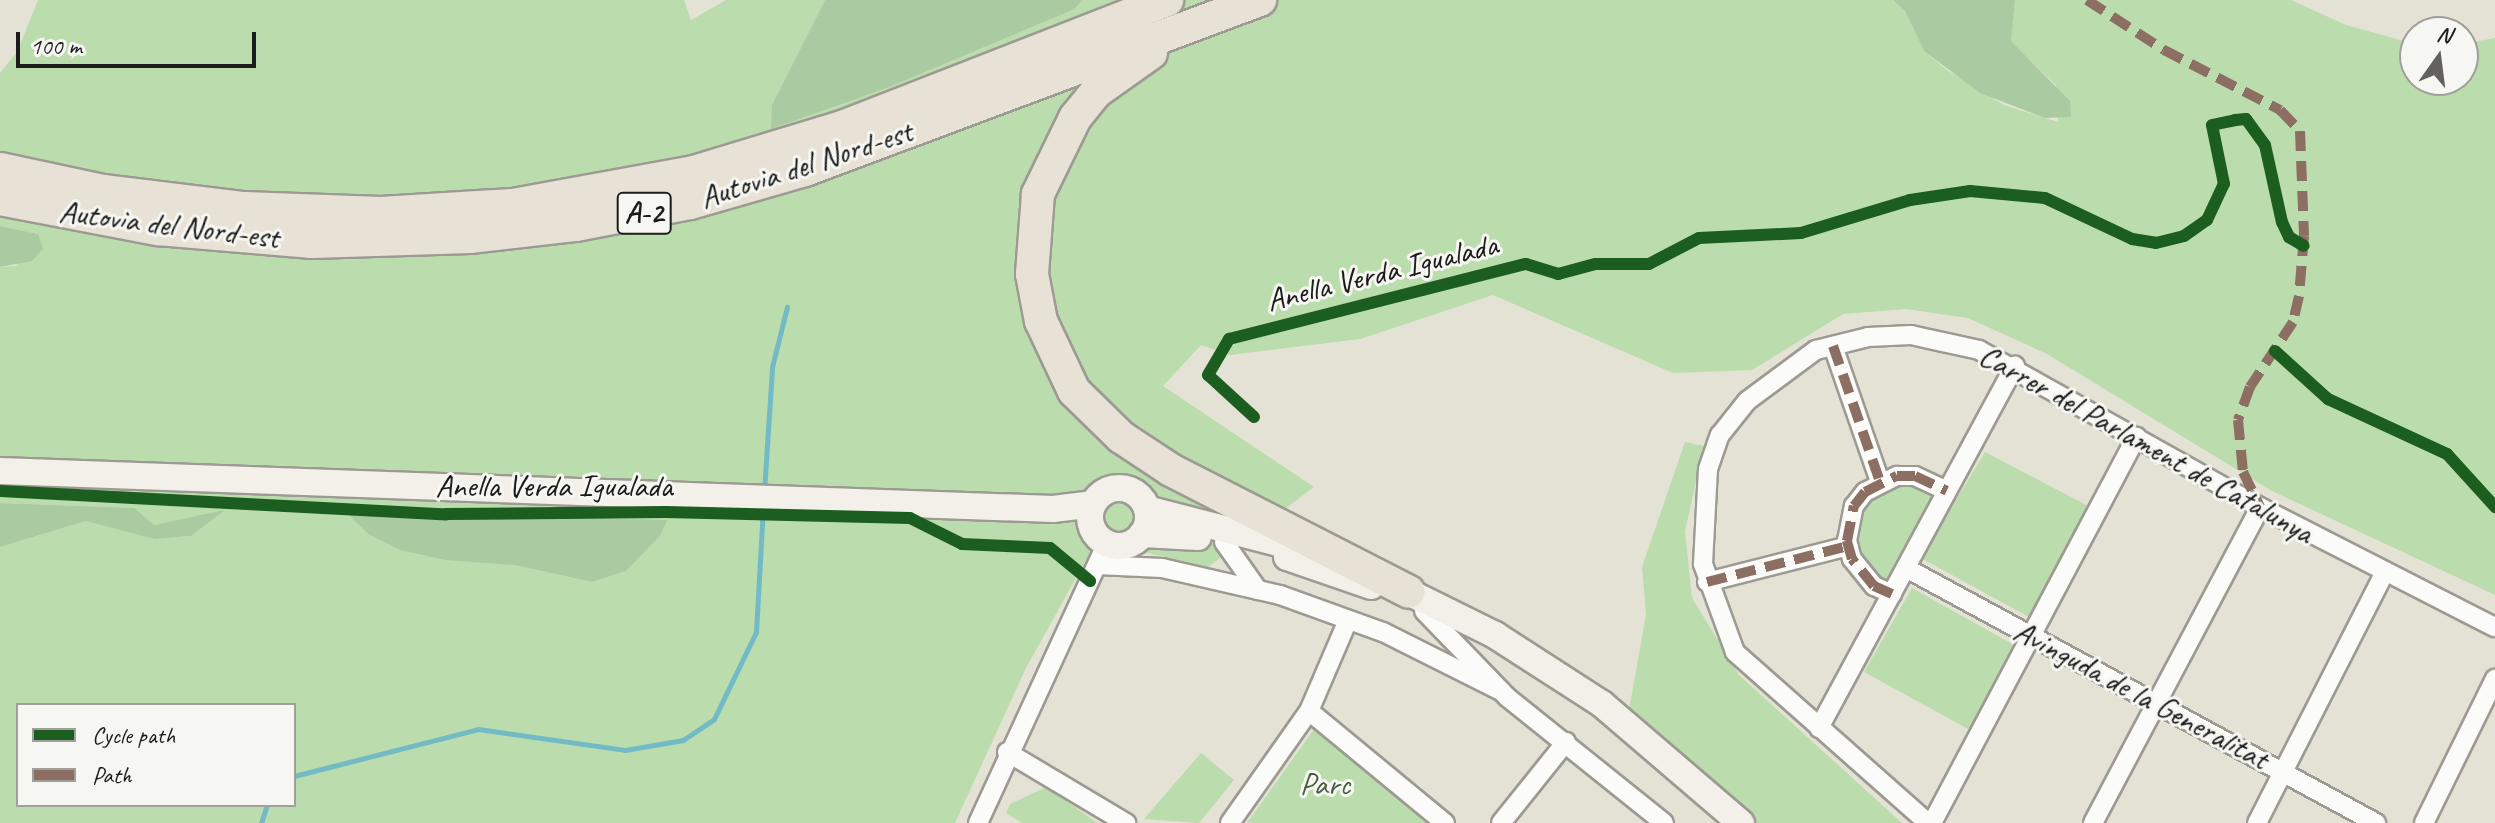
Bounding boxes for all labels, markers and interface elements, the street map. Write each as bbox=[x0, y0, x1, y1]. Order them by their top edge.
scale bar bbox=[20, 16, 260, 66]
north arrow bbox=[2399, 16, 2479, 96]
text: N bbox=[2434, 19, 2454, 50]
text: 100 m bbox=[30, 31, 82, 61]
street label: Autovia del Nord-est bbox=[695, 113, 917, 217]
road number: A-2 bbox=[616, 187, 672, 239]
street label: Autovia del Nord-est bbox=[57, 192, 281, 258]
street label: Anella Verda Igualada bbox=[1263, 226, 1501, 320]
street label: Carrer del Parlament de Catalunya bbox=[1972, 336, 2320, 552]
street label: Anella Verda Igualada bbox=[436, 467, 672, 505]
street label: Avinguda de la Generalitat bbox=[2007, 612, 2275, 778]
legend bbox=[16, 703, 296, 807]
text: Cycle path bbox=[92, 720, 175, 750]
text: Path bbox=[92, 760, 132, 790]
park label: Parc bbox=[1300, 765, 1350, 803]

